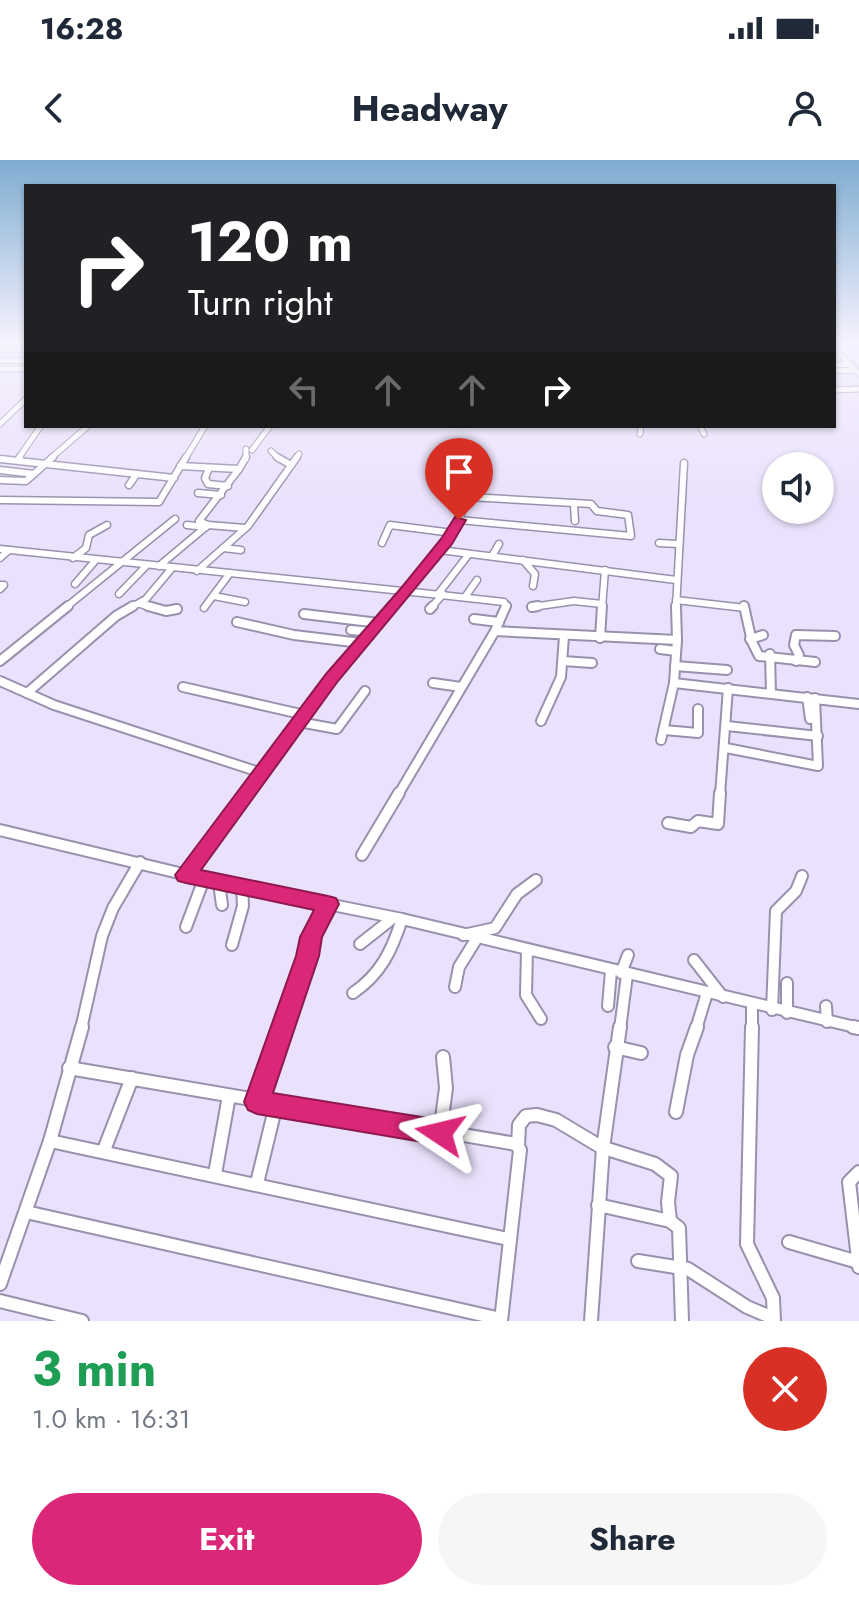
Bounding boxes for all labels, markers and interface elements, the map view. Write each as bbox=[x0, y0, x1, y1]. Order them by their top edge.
text: 16:28 bbox=[40, 7, 124, 50]
text: Headway bbox=[352, 82, 507, 134]
icon: back bbox=[32, 86, 76, 130]
icon: person bbox=[783, 86, 827, 130]
text: 120 m bbox=[188, 201, 353, 282]
icon: right bbox=[56, 216, 160, 320]
text: Turn right bbox=[188, 276, 333, 328]
icon: left bbox=[282, 368, 326, 412]
icon: ahead bbox=[366, 368, 410, 412]
icon: ahead bbox=[450, 368, 494, 412]
icon: right bbox=[534, 368, 578, 412]
pin bbox=[425, 438, 493, 520]
icon: arrive bbox=[437, 450, 481, 494]
map controls bbox=[762, 452, 834, 524]
button: sound bbox=[762, 452, 834, 524]
position arrow bbox=[398, 1091, 482, 1175]
text: 3 min bbox=[32, 1335, 156, 1404]
button: close bbox=[743, 1347, 827, 1431]
text: 1.0 km · 16:31 bbox=[32, 1400, 190, 1438]
button: Exit bbox=[32, 1493, 422, 1585]
button: Share bbox=[438, 1493, 827, 1585]

